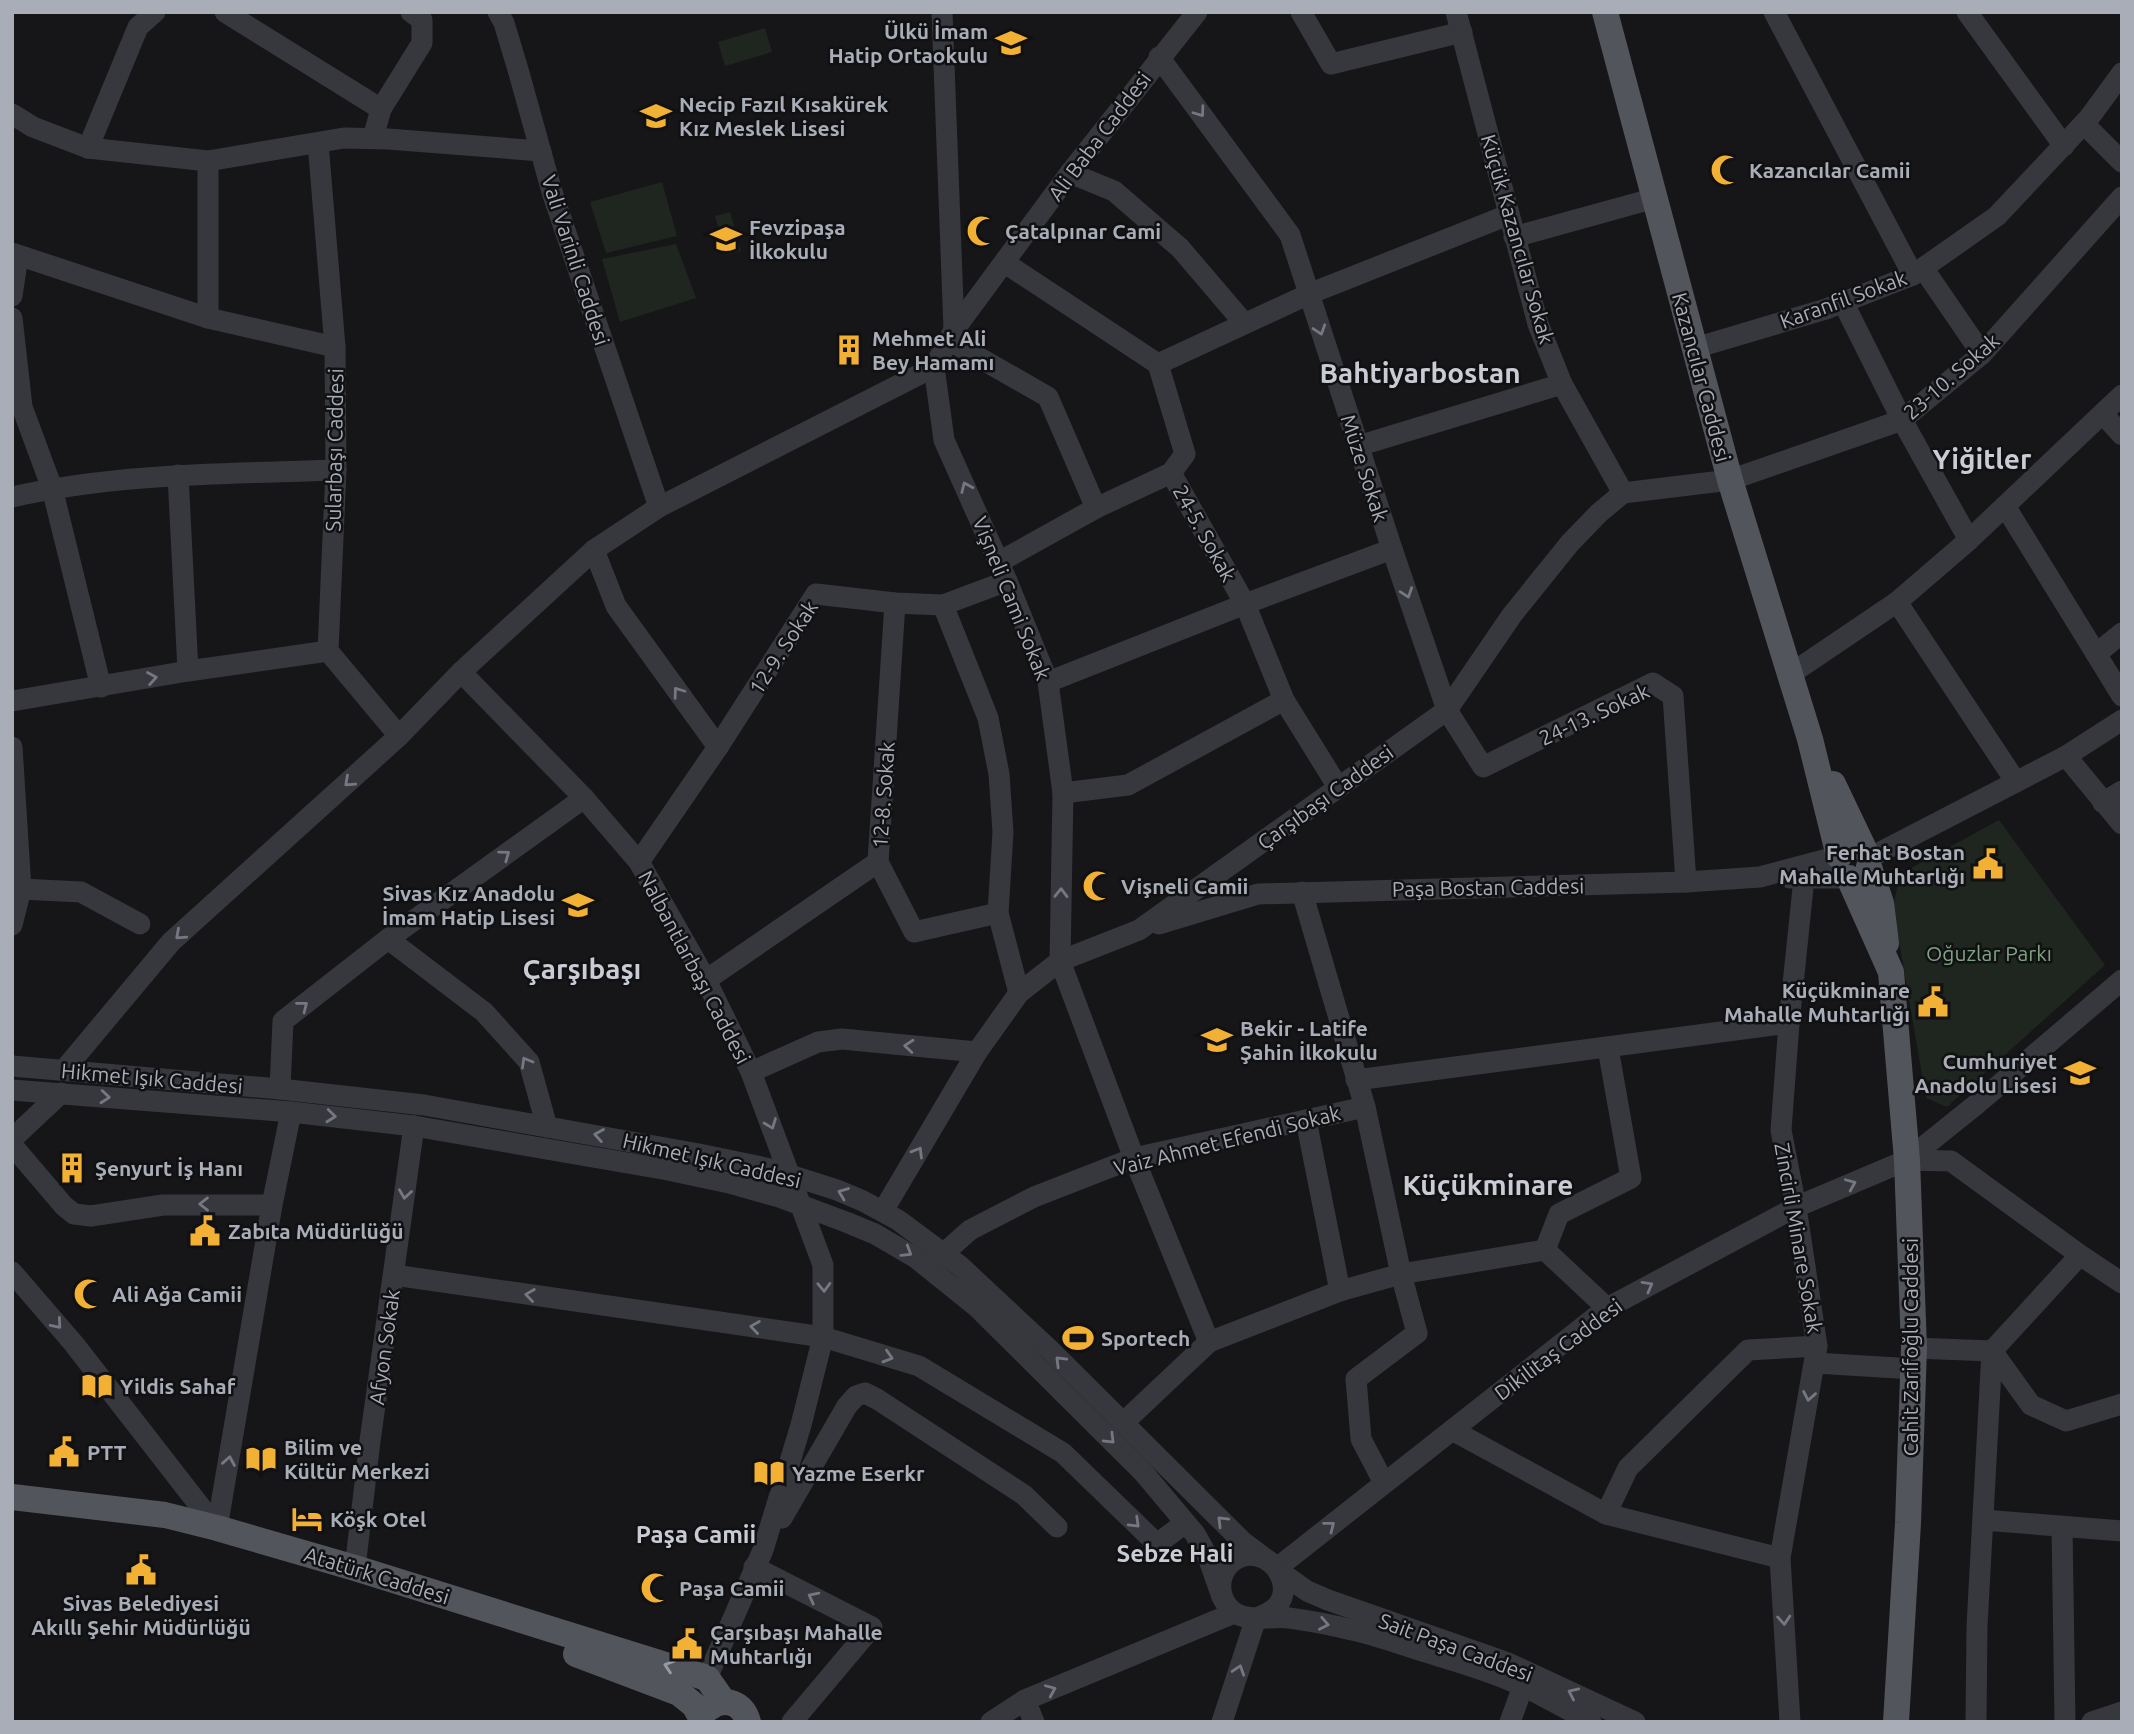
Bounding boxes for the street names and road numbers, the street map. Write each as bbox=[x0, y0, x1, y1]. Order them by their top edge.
street label: Ali Baba Caddesi bbox=[1043, 67, 1155, 205]
street label: Küçük Kazancılar Sokak bbox=[1477, 131, 1560, 347]
street label: Vali Varinli Caddesi bbox=[537, 172, 615, 348]
street label: Karanfil Sokak bbox=[1776, 265, 1910, 333]
street label: Kazancılar Caddesi bbox=[1668, 290, 1736, 464]
street label: 23-10. Sokak bbox=[1898, 328, 2004, 424]
street label: Sularbaşı Caddesi bbox=[321, 368, 347, 532]
street label: Müze Sokak bbox=[1336, 411, 1394, 525]
street label: 24-5. Sokak bbox=[1169, 480, 1242, 586]
street label: Vişneli Cami Sokak bbox=[968, 513, 1056, 684]
street label: 12-9. Sokak bbox=[744, 595, 822, 698]
street label: 24-13. Sokak bbox=[1535, 678, 1653, 750]
street label: 12-8. Sokak bbox=[867, 740, 899, 849]
street label: Çarşıbaşı Caddesi bbox=[1252, 740, 1398, 854]
street label: Nalbantlarbaşı Caddesi bbox=[634, 866, 756, 1068]
street label: Paşa Bostan Caddesi bbox=[1392, 873, 1584, 901]
street label: Hikmet Işık Caddesi bbox=[60, 1058, 244, 1098]
street label: Vaiz Ahmet Efendi Sokak bbox=[1111, 1100, 1343, 1180]
street label: Hikmet Işık Caddesi bbox=[621, 1128, 803, 1192]
street label: Zincirli Minare Sokak bbox=[1770, 1141, 1828, 1336]
street label: Cahit Zarifoğlu Caddesi bbox=[1898, 1238, 1922, 1456]
street label: Afyon Sokak bbox=[364, 1287, 404, 1406]
street label: Dikilitaş Caddesi bbox=[1490, 1293, 1626, 1405]
street label: Atatürk Caddesi bbox=[302, 1542, 452, 1608]
street label: Sait Paşa Caddesi bbox=[1376, 1608, 1536, 1686]

